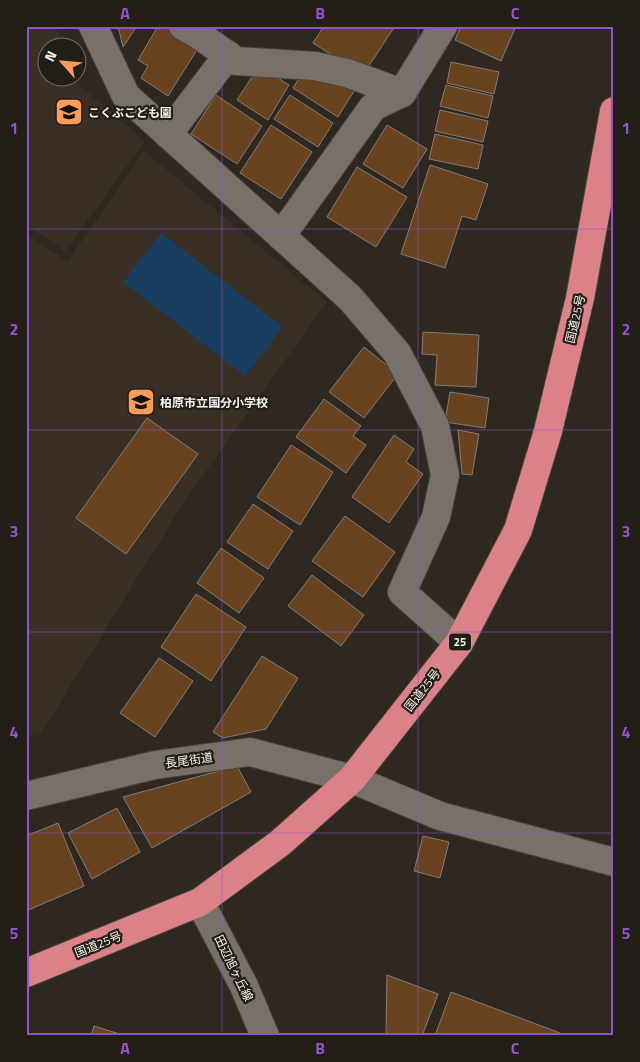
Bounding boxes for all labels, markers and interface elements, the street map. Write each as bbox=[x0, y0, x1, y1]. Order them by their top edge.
text: A bbox=[120, 1, 130, 25]
text: B bbox=[315, 1, 325, 25]
text: C bbox=[511, 1, 520, 25]
north arrow bbox=[38, 38, 88, 88]
text: N bbox=[38, 47, 62, 65]
school or university icon: こくぶこども園 bbox=[54, 97, 84, 127]
place label: こくぶこども園 bbox=[88, 103, 172, 122]
text: 1 bbox=[10, 116, 18, 140]
text: 1 bbox=[622, 116, 630, 140]
street label: 国道25号 bbox=[560, 293, 590, 345]
text: 2 bbox=[10, 317, 18, 341]
text: 2 bbox=[622, 317, 630, 341]
school or university icon: 柏原市立国分小学校 bbox=[126, 387, 156, 417]
place label: 柏原市立国分小学校 bbox=[160, 393, 268, 412]
text: 3 bbox=[10, 519, 18, 543]
text: 3 bbox=[622, 519, 630, 543]
road number: 25 bbox=[449, 634, 471, 650]
street label: 国道25号 bbox=[399, 665, 445, 715]
text: 4 bbox=[10, 720, 19, 744]
text: 4 bbox=[622, 720, 631, 744]
street label: 長尾街道 bbox=[164, 747, 214, 773]
text: 5 bbox=[10, 921, 19, 945]
text: 5 bbox=[622, 921, 631, 945]
street label: 国道25号 bbox=[72, 926, 124, 962]
street label: 田辺旭ヶ丘線 bbox=[210, 931, 258, 1005]
text: A bbox=[120, 1036, 130, 1060]
text: B bbox=[315, 1036, 325, 1060]
text: C bbox=[511, 1036, 520, 1060]

